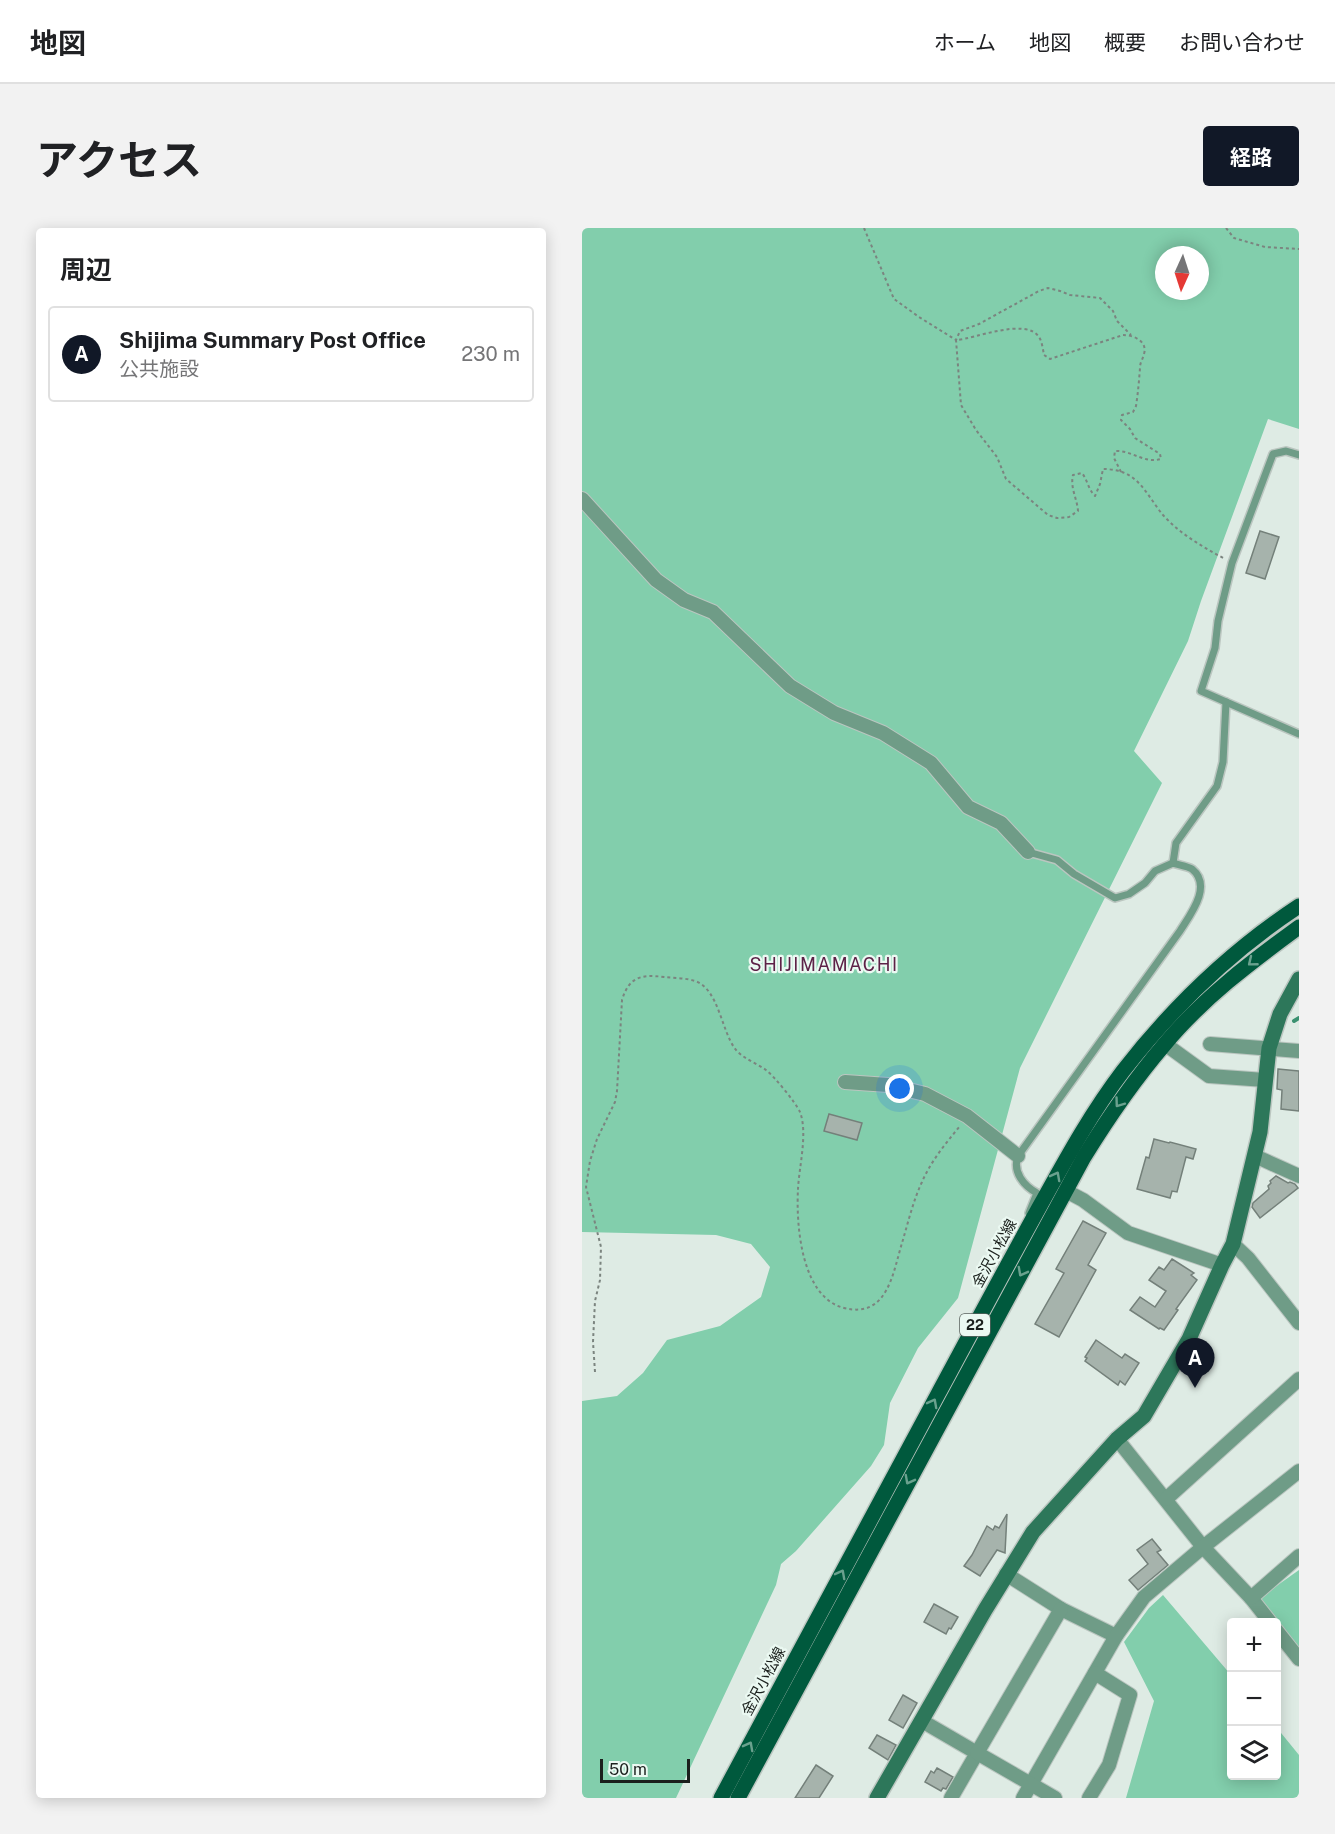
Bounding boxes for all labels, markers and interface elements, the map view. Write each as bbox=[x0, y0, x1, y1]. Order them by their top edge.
text: 地図 bbox=[30, 26, 86, 59]
text: ホーム bbox=[934, 30, 996, 55]
text: 地図 bbox=[1029, 30, 1071, 55]
text: 概要 bbox=[1104, 30, 1146, 55]
text: お問い合わせ bbox=[1179, 30, 1305, 55]
button: 経路 bbox=[1203, 126, 1299, 186]
text: アクセス bbox=[36, 135, 202, 184]
north arrow bbox=[1155, 246, 1209, 300]
text: 周辺 bbox=[60, 254, 112, 285]
text: Shijima Summary Post Office bbox=[119, 327, 426, 353]
text: A bbox=[74, 342, 89, 366]
text: 230 m bbox=[461, 342, 520, 366]
text: 公共施設 bbox=[119, 357, 199, 381]
district label: SHIJIMAMACHI bbox=[749, 954, 899, 975]
one-way arrow bbox=[1248, 955, 1259, 966]
your location bbox=[885, 1074, 914, 1103]
one-way arrow bbox=[1115, 1097, 1126, 1108]
one-way arrow bbox=[1049, 1171, 1061, 1182]
street label: 金沢小松線 bbox=[968, 1216, 1020, 1290]
one-way arrow bbox=[1018, 1266, 1029, 1276]
road number: 22 bbox=[960, 1314, 990, 1336]
pin: A bbox=[1176, 1338, 1214, 1388]
one-way arrow bbox=[926, 1398, 937, 1409]
one-way arrow bbox=[905, 1474, 916, 1485]
one-way arrow bbox=[834, 1570, 845, 1581]
map controls bbox=[1227, 1618, 1281, 1780]
button: + bbox=[1227, 1618, 1281, 1672]
street label: 金沢小松線 bbox=[738, 1644, 788, 1718]
button: − bbox=[1227, 1672, 1281, 1726]
button: layers bbox=[1227, 1726, 1281, 1780]
one-way arrow bbox=[742, 1742, 753, 1753]
scale bar bbox=[600, 1756, 690, 1784]
text: 50 m bbox=[609, 1760, 647, 1779]

